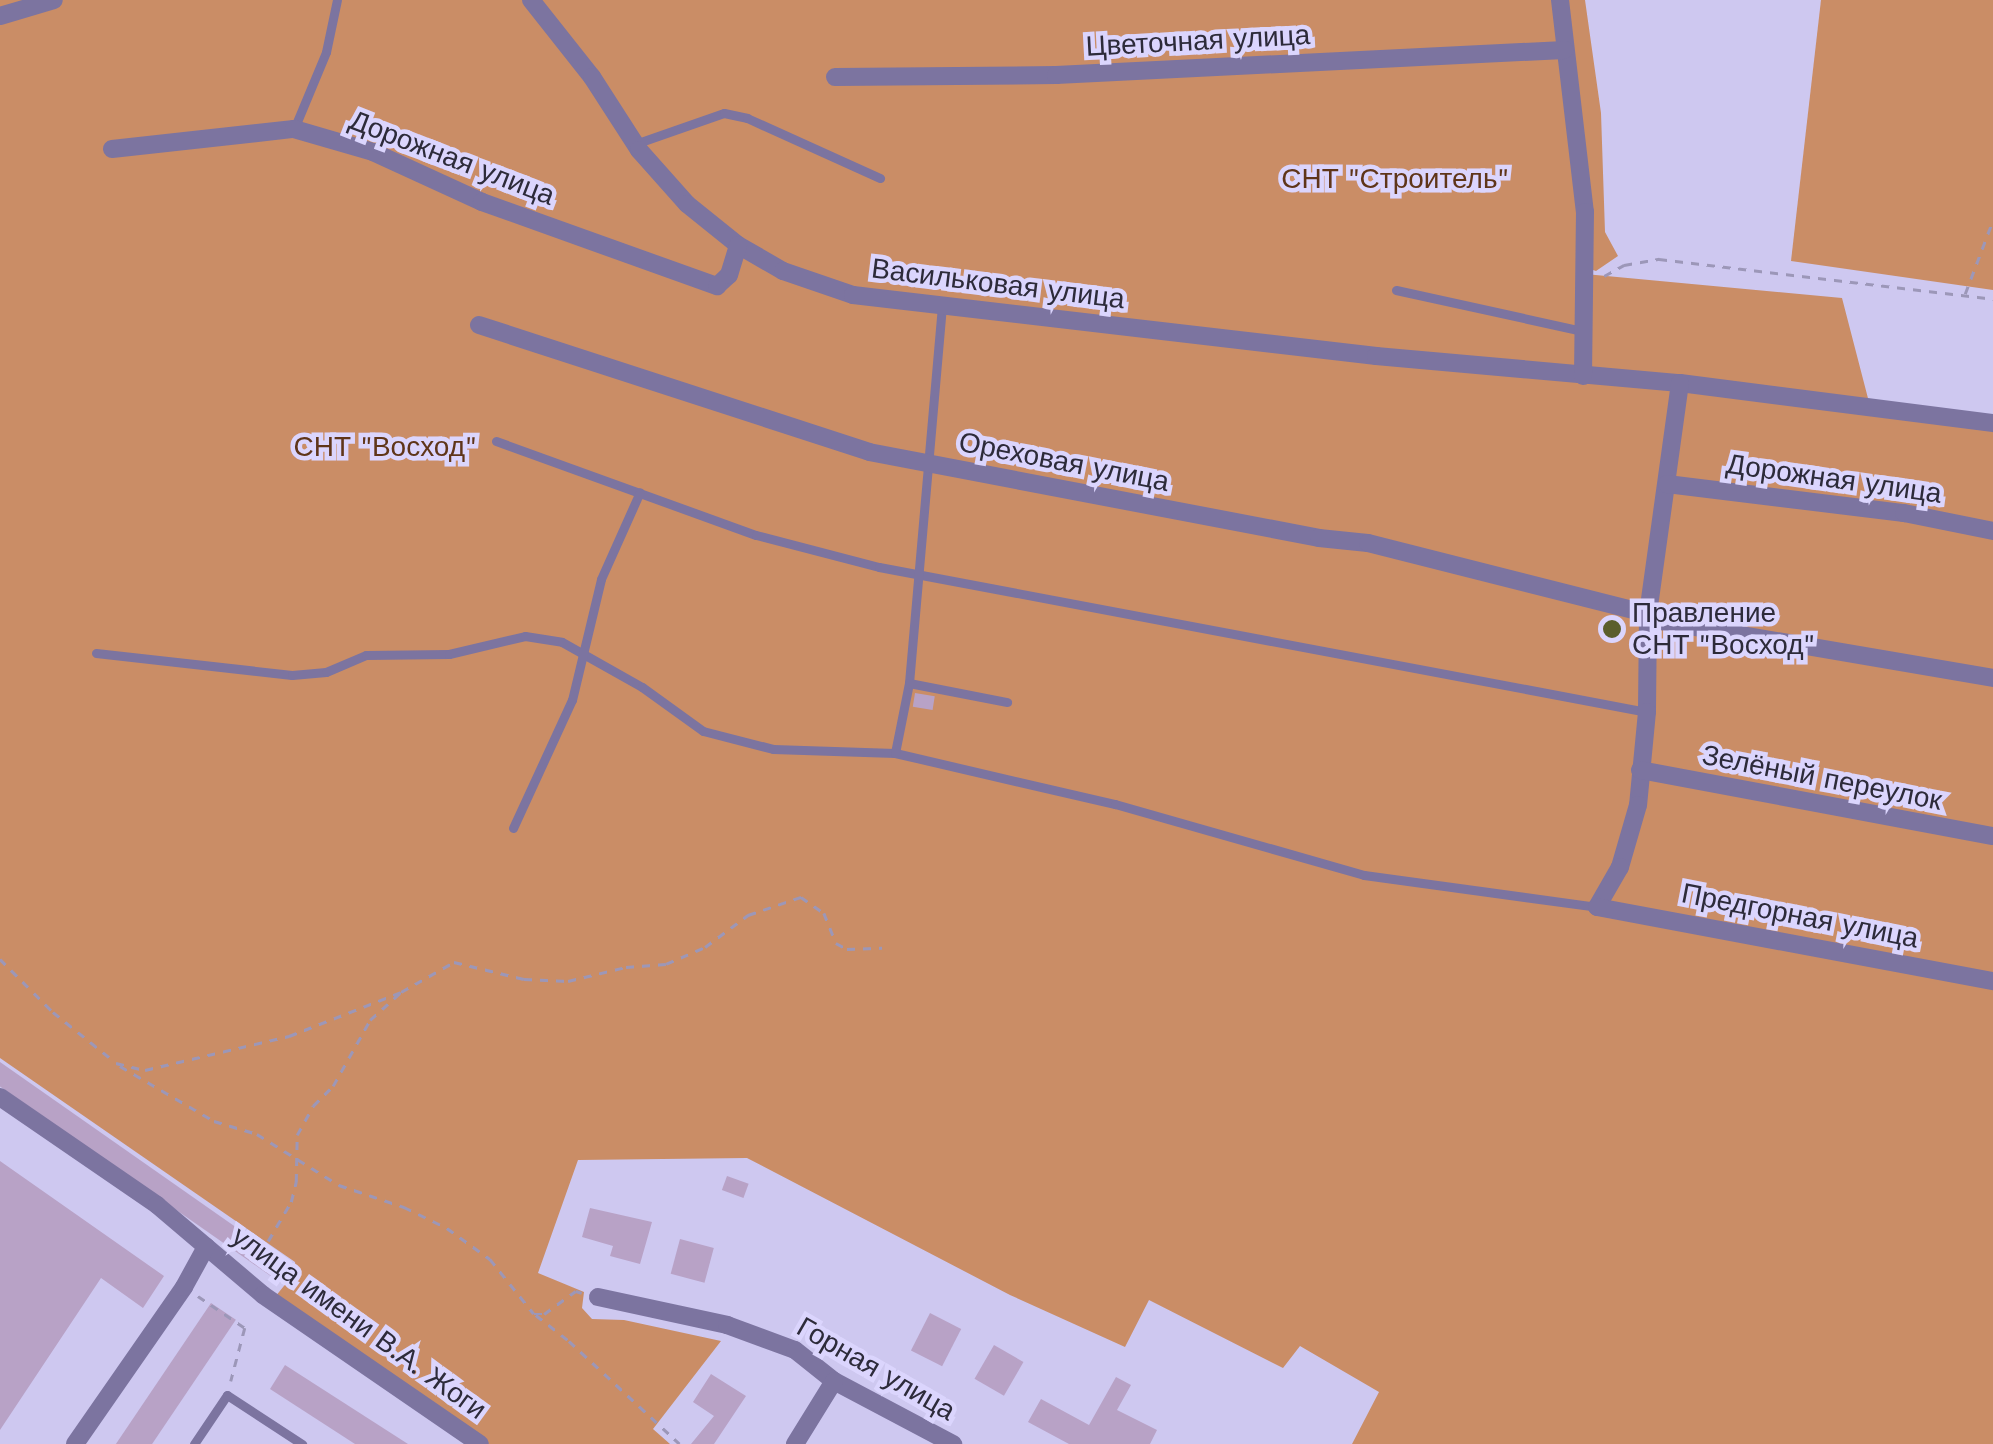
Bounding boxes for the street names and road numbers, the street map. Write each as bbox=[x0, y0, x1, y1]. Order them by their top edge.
street label: Цветочная улица bbox=[1085, 18, 1311, 64]
street label: Дорожная улица bbox=[345, 103, 559, 213]
street label: Васильковая улица bbox=[870, 252, 1126, 316]
street label: Ореховая улица bbox=[956, 425, 1172, 499]
street label: Дорожная улица bbox=[1724, 447, 1944, 511]
street label: Зелёный переулок bbox=[1699, 738, 1945, 818]
street label: Предгорная улица bbox=[1679, 877, 1921, 955]
street label: улица имени В.А. Жоги bbox=[225, 1219, 493, 1427]
street label: Горная улица bbox=[791, 1310, 961, 1428]

